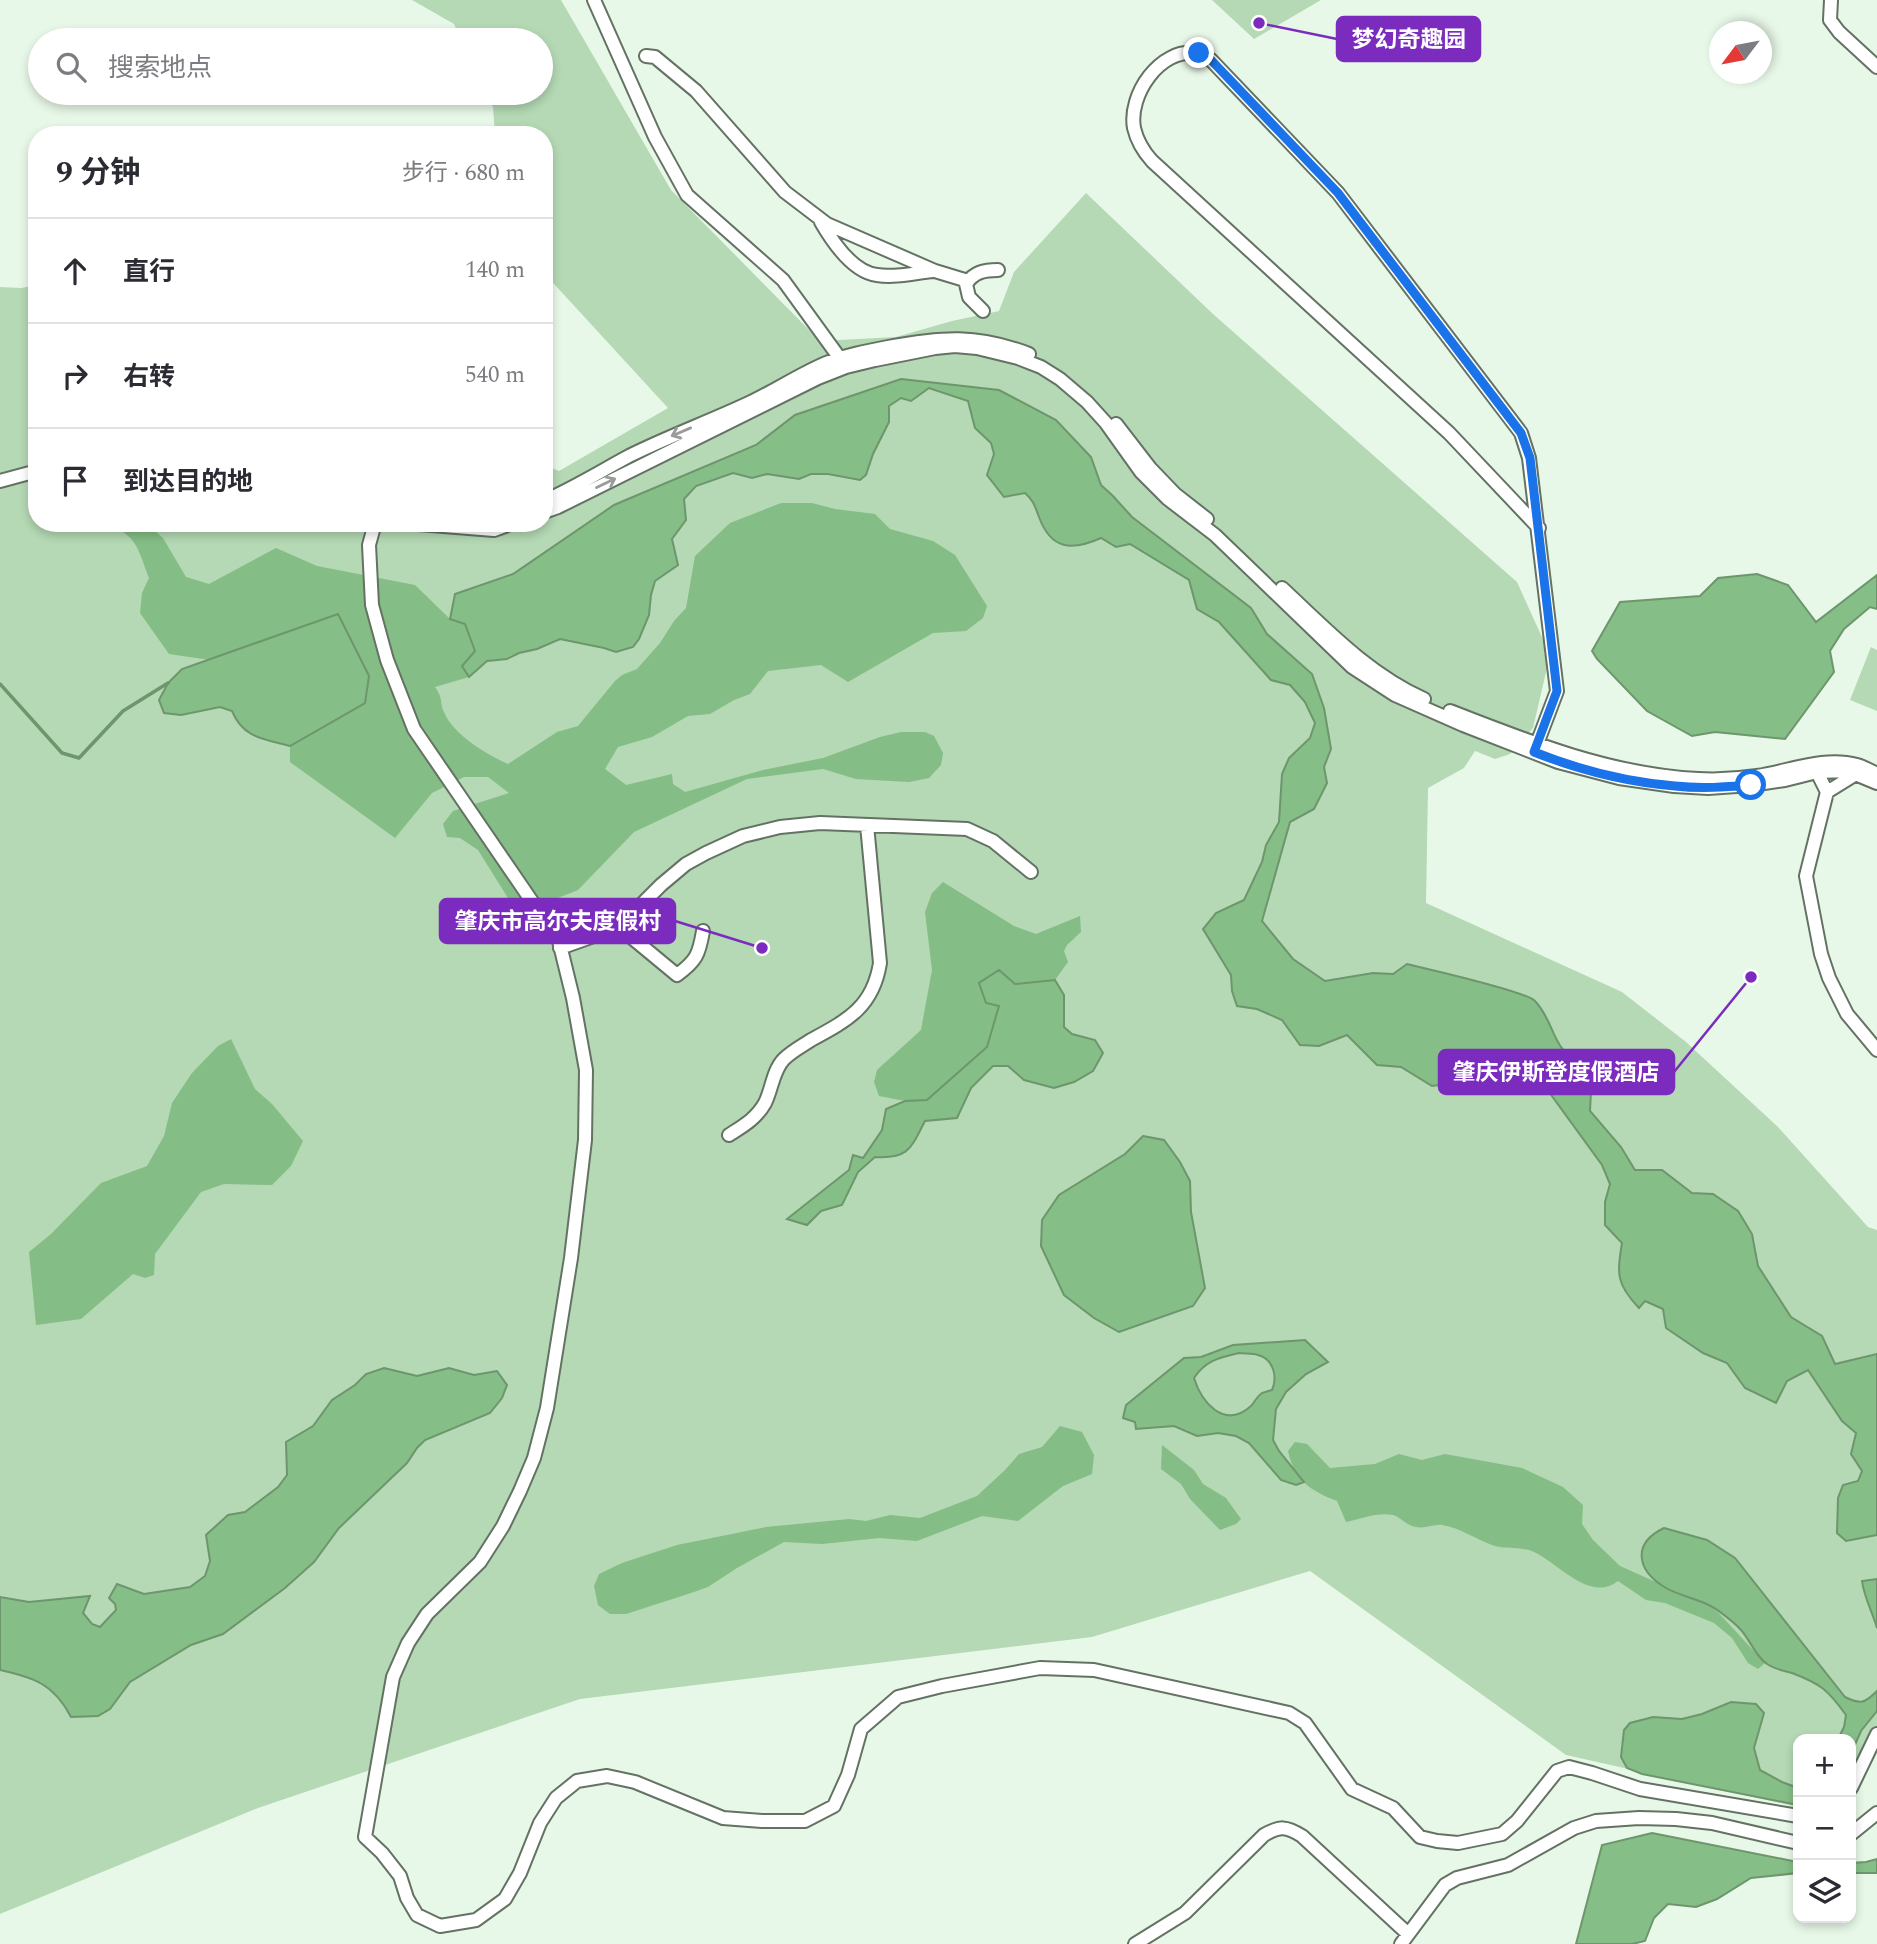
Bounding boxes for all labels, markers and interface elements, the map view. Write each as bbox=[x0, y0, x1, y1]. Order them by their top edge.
callout: 梦幻奇趣园 bbox=[1337, 17, 1480, 61]
north arrow bbox=[1709, 21, 1772, 84]
text: 梦幻奇趣园 bbox=[1352, 23, 1467, 58]
search box bbox=[28, 28, 553, 105]
route end bbox=[1183, 37, 1214, 68]
icon: search bbox=[52, 48, 90, 86]
text: 搜索地点 bbox=[108, 48, 212, 88]
text: 9 分钟 bbox=[56, 150, 140, 196]
text: 步行 · 680 m bbox=[402, 156, 525, 191]
icon: ahead bbox=[56, 252, 94, 290]
text: 直行 bbox=[123, 252, 175, 292]
text: 140 m bbox=[465, 253, 525, 288]
icon: right bbox=[56, 357, 94, 395]
text: 右转 bbox=[123, 357, 175, 397]
text: 540 m bbox=[465, 358, 525, 393]
one-way arrow bbox=[671, 426, 692, 439]
icon: arrive bbox=[56, 462, 94, 500]
text: 到达目的地 bbox=[123, 462, 253, 502]
one-way arrow bbox=[595, 476, 616, 490]
route start bbox=[1735, 769, 1766, 800]
callout: 肇庆市高尔夫度假村 bbox=[440, 899, 675, 943]
text: 肇庆市高尔夫度假村 bbox=[455, 905, 662, 940]
callout: 肇庆伊斯登度假酒店 bbox=[1439, 1050, 1674, 1094]
text: 肇庆伊斯登度假酒店 bbox=[1453, 1056, 1660, 1091]
map controls bbox=[1793, 1734, 1856, 1923]
button: + bbox=[1793, 1734, 1856, 1797]
button: − bbox=[1793, 1797, 1856, 1860]
button: layers bbox=[1793, 1860, 1856, 1923]

